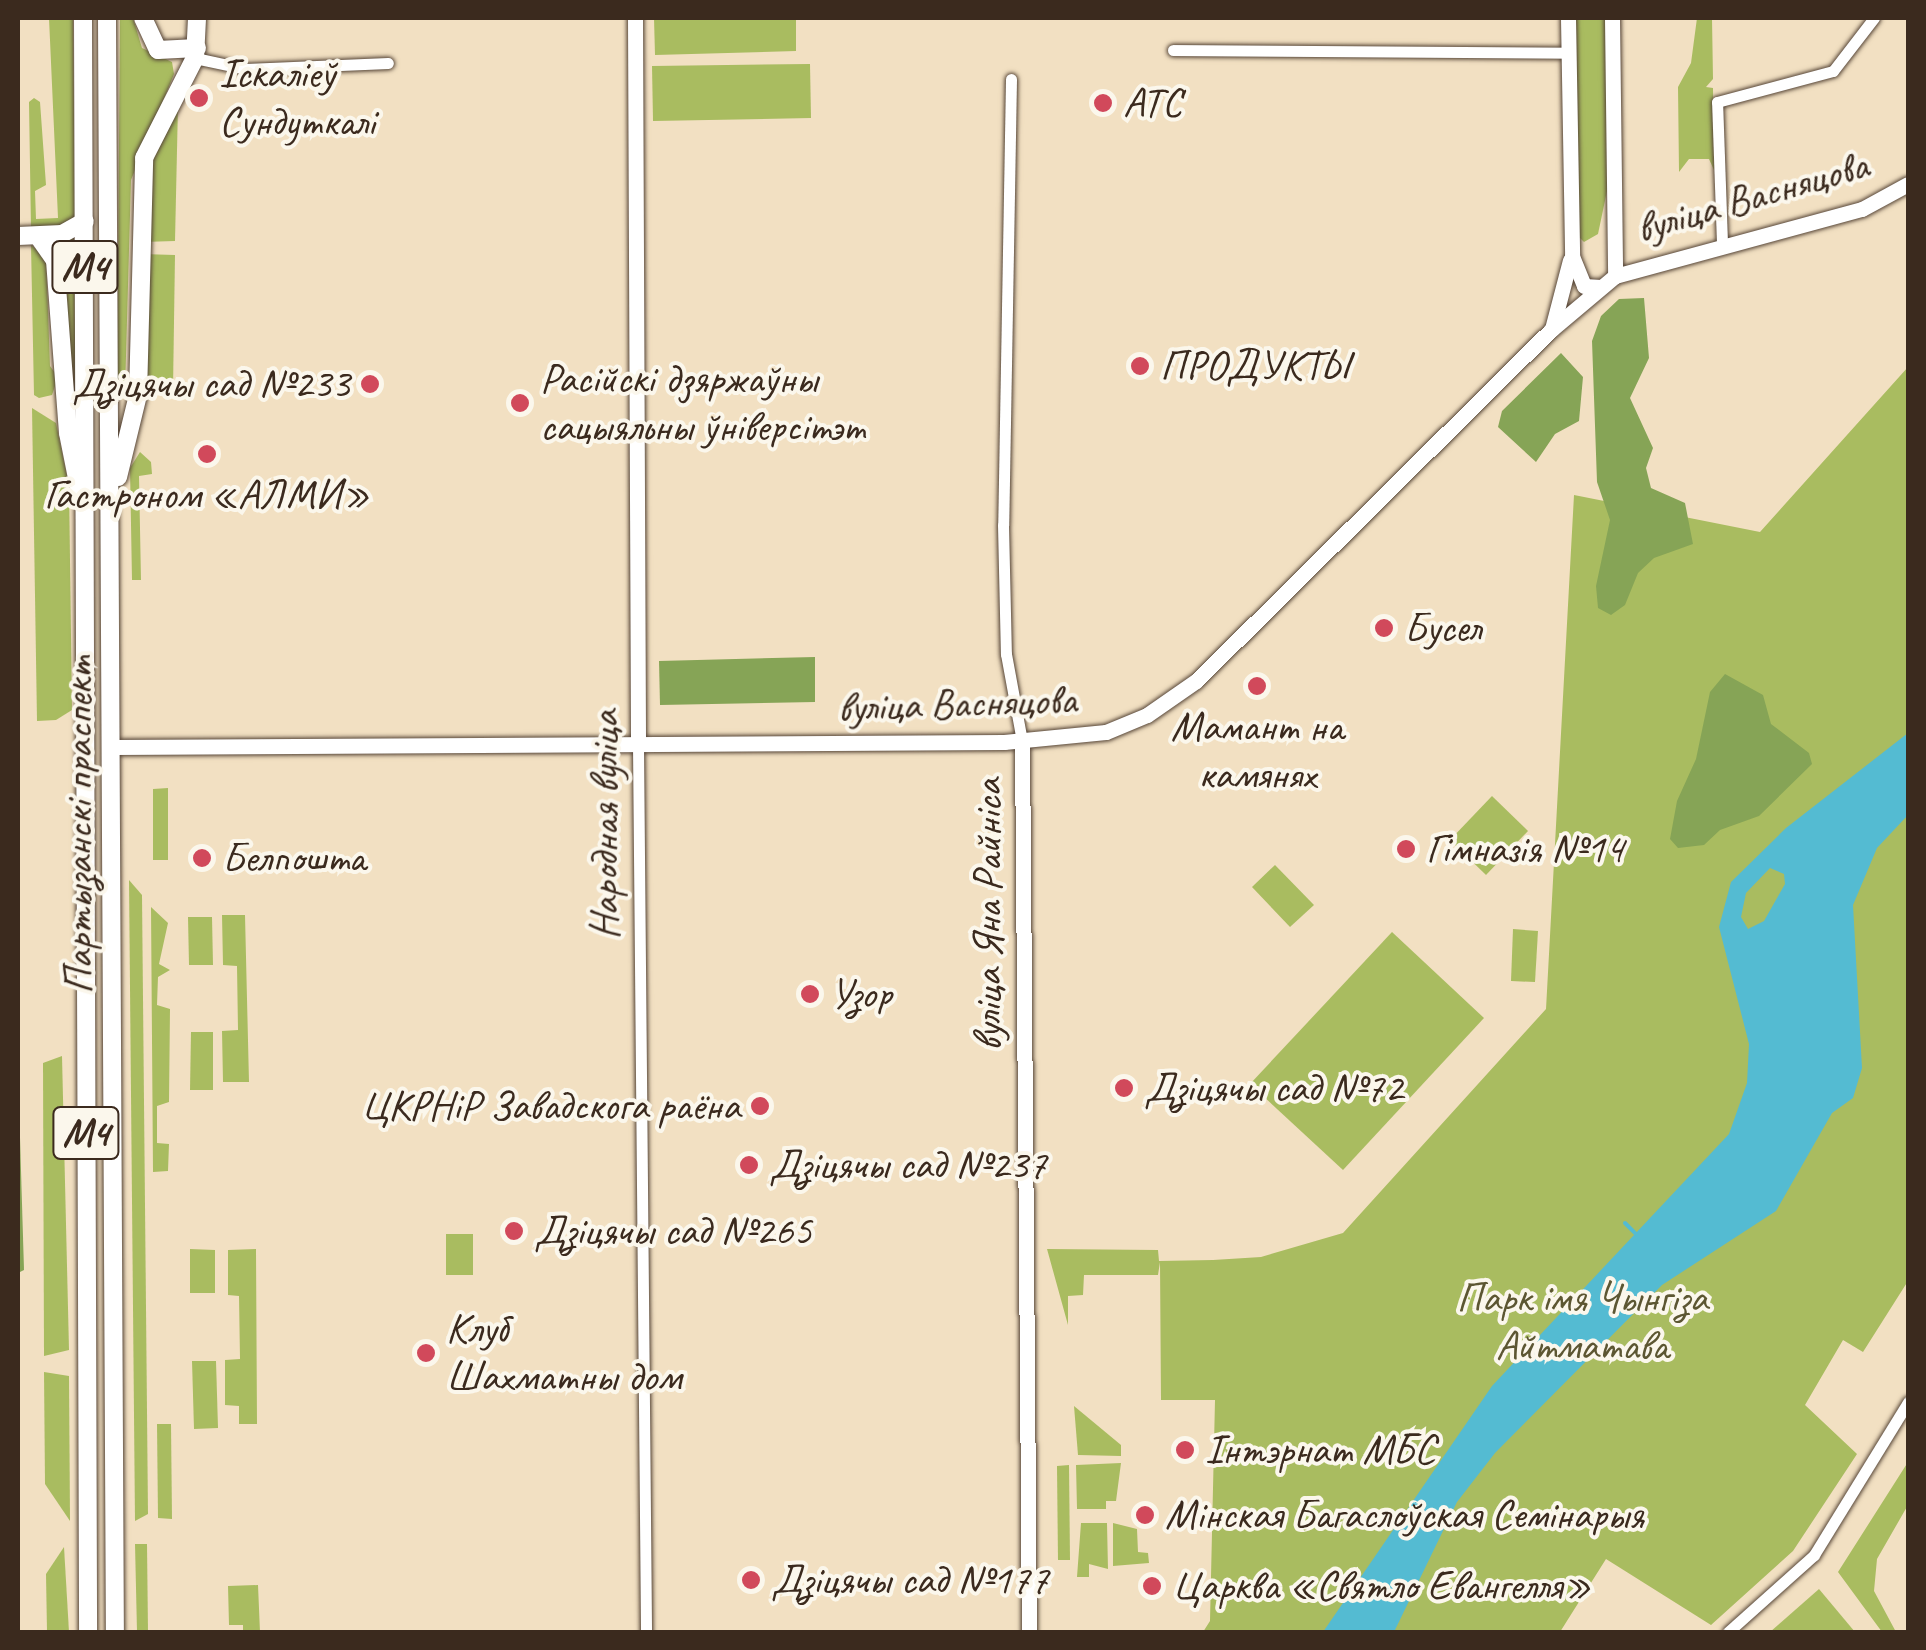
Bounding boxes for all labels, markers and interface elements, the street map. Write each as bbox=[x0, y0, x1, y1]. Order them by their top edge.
place label: Іскаліеў Сундуткалі bbox=[219, 49, 375, 148]
place label: АТС bbox=[1123, 78, 1181, 128]
marker: Іскаліеў Сундуткалі bbox=[188, 87, 210, 109]
marker: АТС bbox=[1092, 92, 1114, 114]
street label: вуліца Васняцова bbox=[1630, 140, 1874, 254]
road number: М4 bbox=[50, 232, 120, 302]
place label: ПРОДУКТЫ bbox=[1160, 341, 1349, 391]
place label: Расійскі дзяржаўны сацыяльны ўніверсітэт bbox=[540, 354, 864, 452]
marker: ПРОДУКТЫ bbox=[1129, 355, 1151, 377]
place label: Дзіцячы сад №233 bbox=[72, 359, 350, 409]
marker: Дзіцячы сад №233 bbox=[359, 373, 381, 395]
marker: Расійскі дзяржаўны сацыяльны ўніверсітэт bbox=[509, 392, 531, 414]
marker: Гастроном «АЛМИ» bbox=[196, 443, 218, 465]
place label: Гастроном «АЛМИ» bbox=[44, 470, 370, 520]
place label: Бусел bbox=[1404, 603, 1481, 653]
marker: Бусел bbox=[1373, 617, 1395, 639]
street label: Партызанскі праспект bbox=[54, 656, 104, 994]
street label: вуліца Васняцова bbox=[836, 675, 1078, 733]
marker: Мамант на камянях bbox=[1246, 675, 1268, 697]
place label: Мамант на камянях bbox=[1170, 702, 1344, 800]
street label: Народная вуліца bbox=[580, 711, 630, 939]
street label: вуліца Яна Райніса bbox=[963, 778, 1013, 1052]
place label: Гімназія №14 bbox=[1426, 824, 1624, 874]
place label: Белпошта bbox=[222, 833, 365, 883]
marker: Гімназія №14 bbox=[1395, 838, 1417, 860]
marker: Белпошта bbox=[191, 847, 213, 869]
place label: Узор bbox=[830, 969, 892, 1019]
marker: Узор bbox=[799, 983, 821, 1005]
place label: Дзіцячы сад №72 bbox=[1144, 1063, 1403, 1113]
marker: Дзіцячы сад №72 bbox=[1113, 1077, 1135, 1099]
place label: ЦКРНіР Завадскога раёна bbox=[357, 1081, 740, 1131]
marker: ЦКРНіР Завадскога раёна bbox=[749, 1095, 771, 1117]
road number: М4 bbox=[51, 1098, 121, 1168]
place label: Дзіцячы сад №237 bbox=[769, 1140, 1047, 1190]
marker: Дзіцячы сад №237 bbox=[738, 1154, 760, 1176]
place label: Дзіцячы сад №265 bbox=[534, 1206, 812, 1256]
marker: Дзіцячы сад №265 bbox=[503, 1220, 525, 1242]
park label: Парк імя Чынгіза Айтматава bbox=[1456, 1273, 1708, 1372]
place label: Клуб Шахматны дом bbox=[446, 1304, 681, 1402]
marker: Клуб Шахматны дом bbox=[415, 1342, 437, 1364]
place label: Інтэрнат МБС bbox=[1205, 1425, 1435, 1475]
marker: Інтэрнат МБС bbox=[1174, 1439, 1196, 1461]
place label: Мінская Багаслоўская Семінарыя bbox=[1165, 1490, 1643, 1540]
marker: Мінская Багаслоўская Семінарыя bbox=[1134, 1504, 1156, 1526]
place label: Дзіцячы сад №177 bbox=[771, 1555, 1049, 1605]
place label: Царква «Святло Евангелля» bbox=[1172, 1561, 1594, 1611]
marker: Дзіцячы сад №177 bbox=[740, 1569, 762, 1591]
marker: Царква «Святло Евангелля» bbox=[1141, 1575, 1163, 1597]

